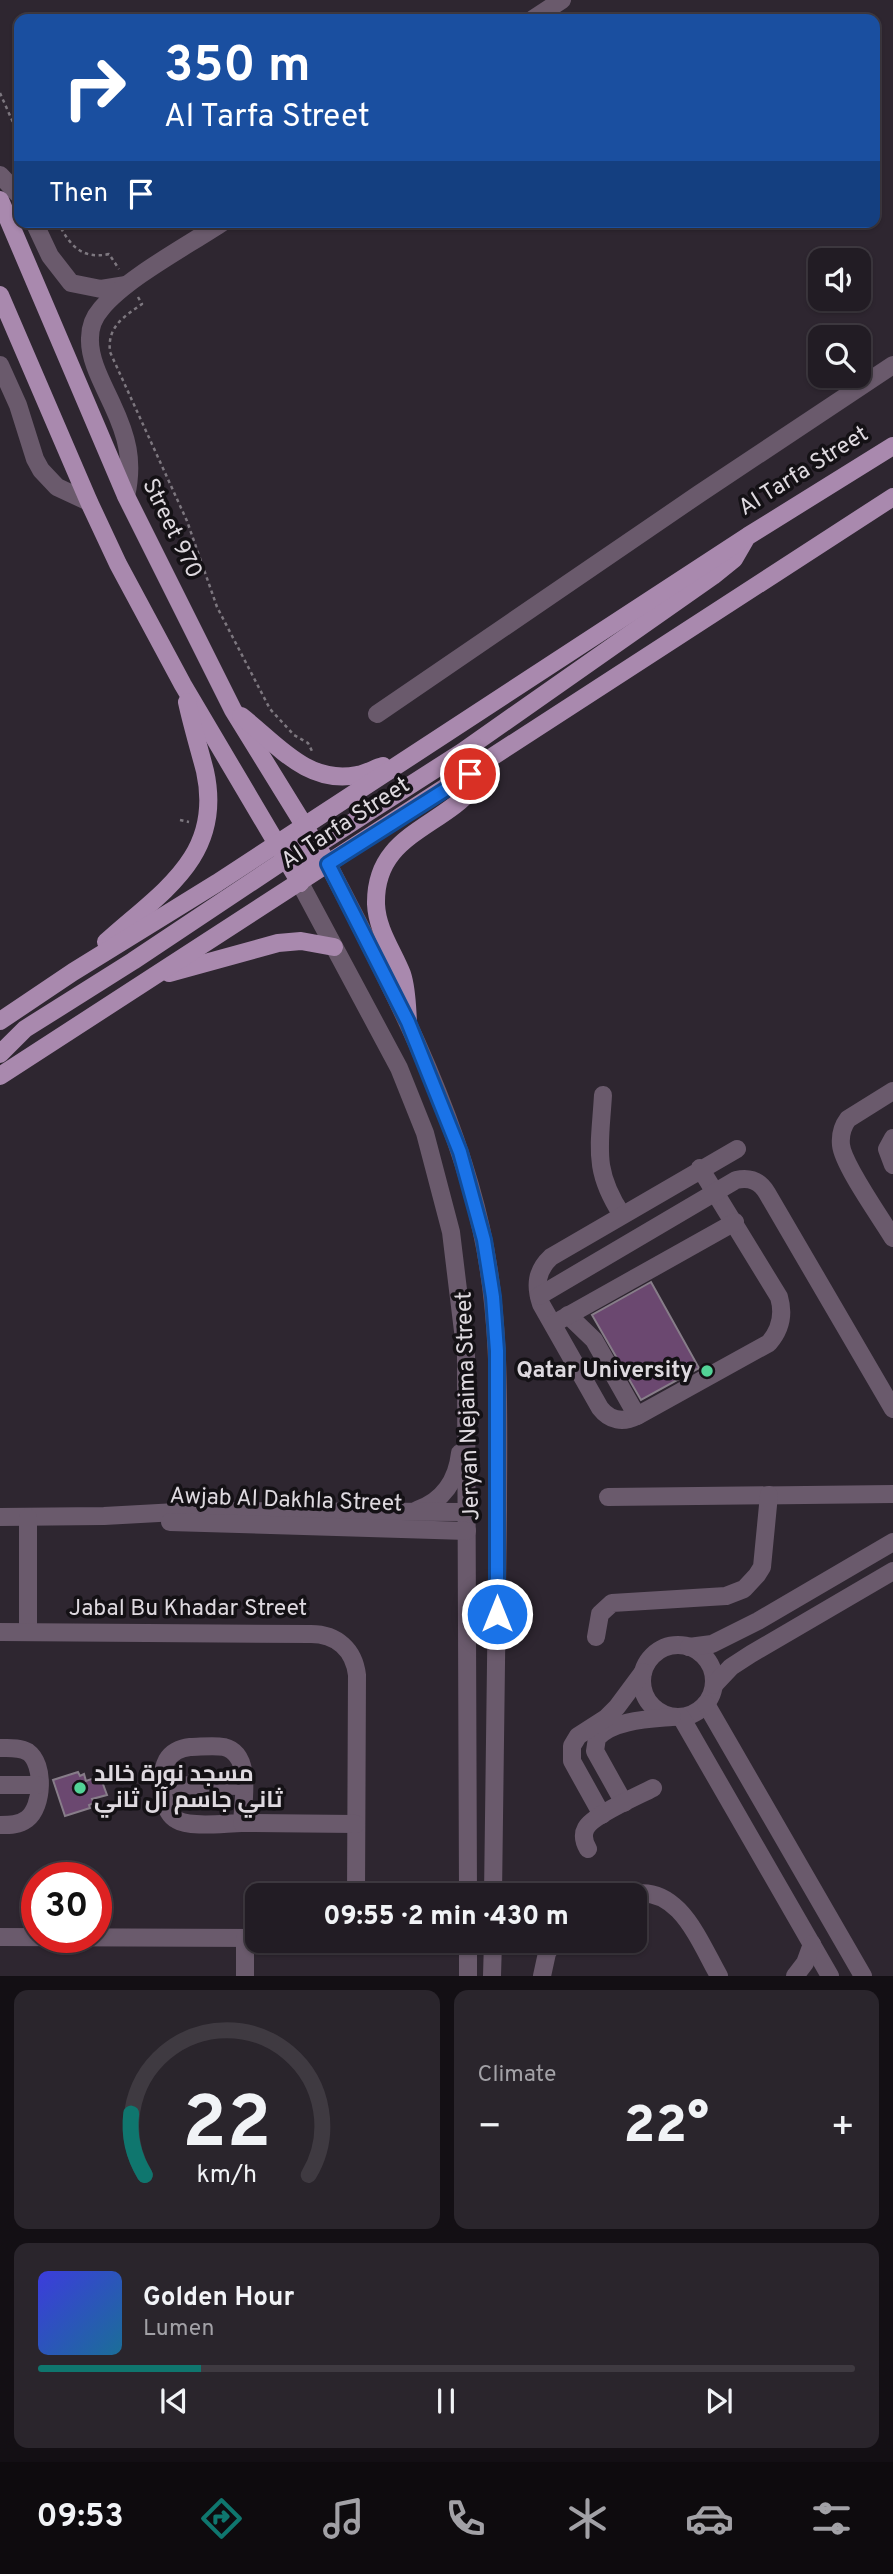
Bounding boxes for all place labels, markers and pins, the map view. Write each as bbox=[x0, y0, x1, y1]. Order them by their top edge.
pin bbox=[440, 744, 500, 804]
place label: Qatar University bbox=[516, 1357, 693, 1386]
marker: Qatar University bbox=[699, 1363, 715, 1379]
place label: مسجد نورة خالد ثاني جاسم آل ثاني bbox=[94, 1761, 283, 1818]
marker: مسجد نورة خالد ثاني جاسم آل ثاني bbox=[72, 1780, 88, 1796]

